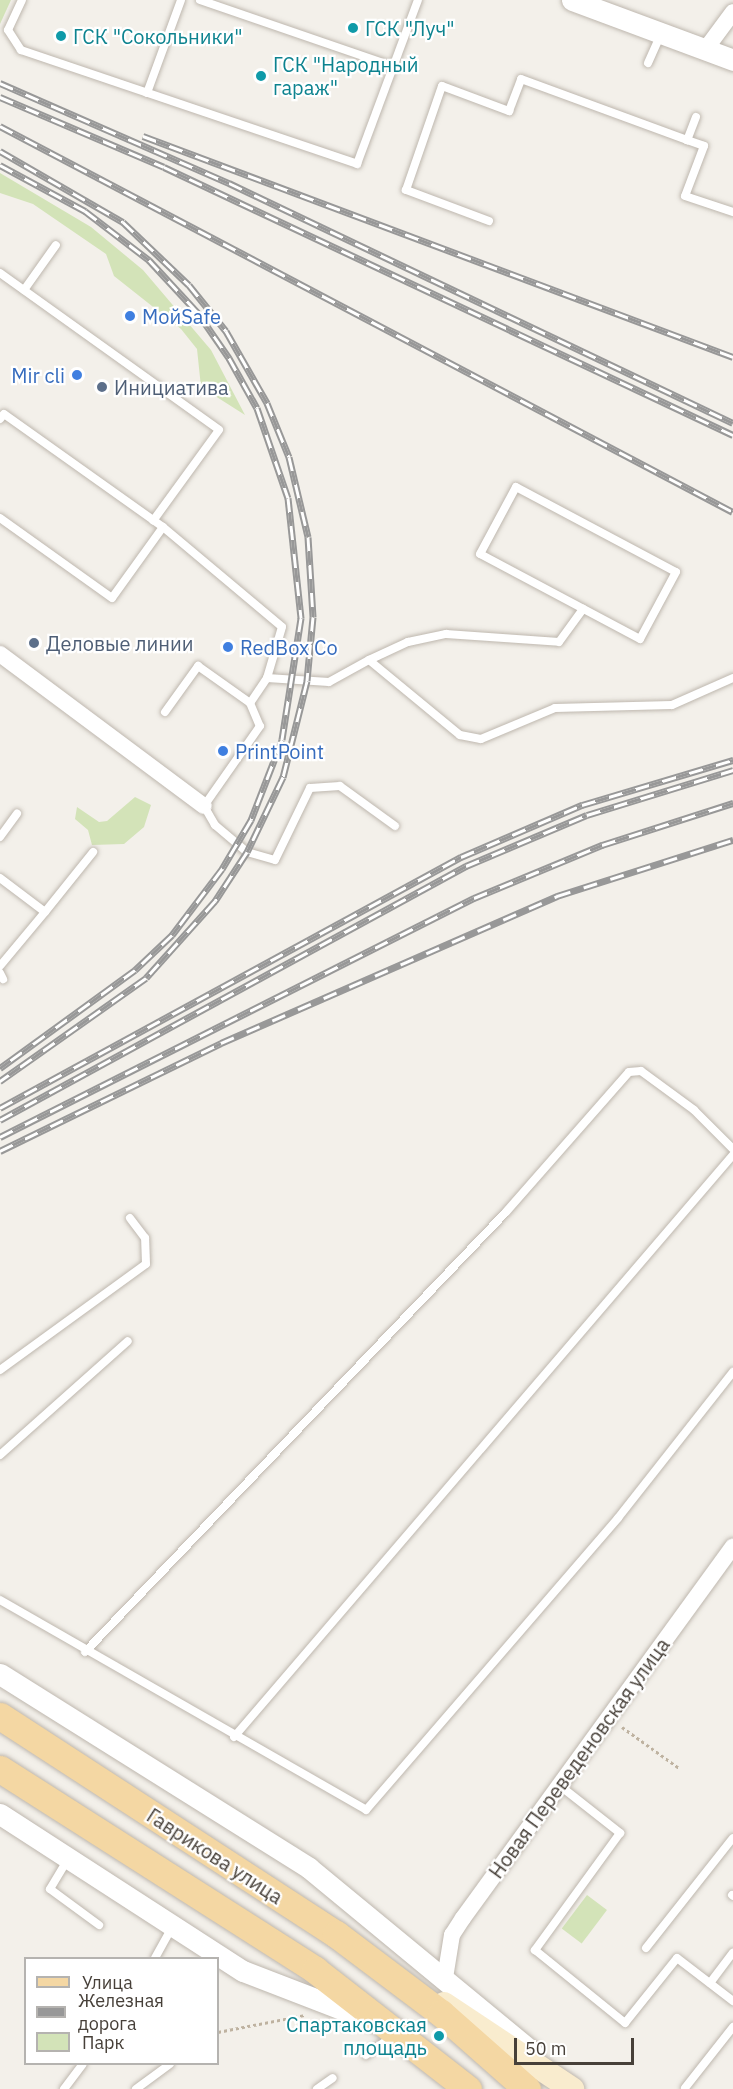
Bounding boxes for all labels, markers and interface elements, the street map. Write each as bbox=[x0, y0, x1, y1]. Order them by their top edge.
place label: ГСК "Луч" bbox=[365, 16, 455, 40]
marker: ГСК "Луч" bbox=[346, 21, 360, 35]
place label: ГСК "Сокольники" bbox=[73, 24, 243, 48]
marker: ГСК "Сокольники" bbox=[54, 29, 68, 43]
place label: ГСК "Народный гараж" bbox=[273, 52, 419, 99]
marker: ГСК "Народный гараж" bbox=[254, 69, 268, 83]
place label: МойSafe bbox=[142, 304, 221, 328]
marker: МойSafe bbox=[123, 309, 137, 323]
place label: Mir cli bbox=[11, 363, 65, 387]
marker: Mir cli bbox=[70, 368, 84, 382]
place label: Инициатива bbox=[114, 375, 229, 399]
marker: Инициатива bbox=[95, 380, 109, 394]
place label: Деловые линии bbox=[46, 631, 194, 655]
place label: RedBox Co bbox=[240, 635, 338, 659]
marker: Деловые линии bbox=[27, 636, 41, 650]
marker: RedBox Co bbox=[221, 640, 235, 654]
place label: PrintPoint bbox=[235, 739, 324, 763]
marker: PrintPoint bbox=[216, 744, 230, 758]
street label: Новая Переведеновская улица bbox=[484, 1633, 674, 1883]
street label: Гаврикова улица bbox=[143, 1803, 287, 1909]
legend bbox=[24, 1957, 219, 2065]
text: Улица bbox=[82, 1971, 133, 1994]
text: Железная дорога bbox=[78, 1989, 164, 2035]
place label: Спартаковская площадь bbox=[286, 2012, 427, 2059]
scale bar bbox=[517, 2026, 637, 2064]
marker: Спартаковская площадь bbox=[432, 2029, 446, 2043]
text: Парк bbox=[82, 2031, 124, 2054]
text: 50 m bbox=[525, 2037, 567, 2060]

